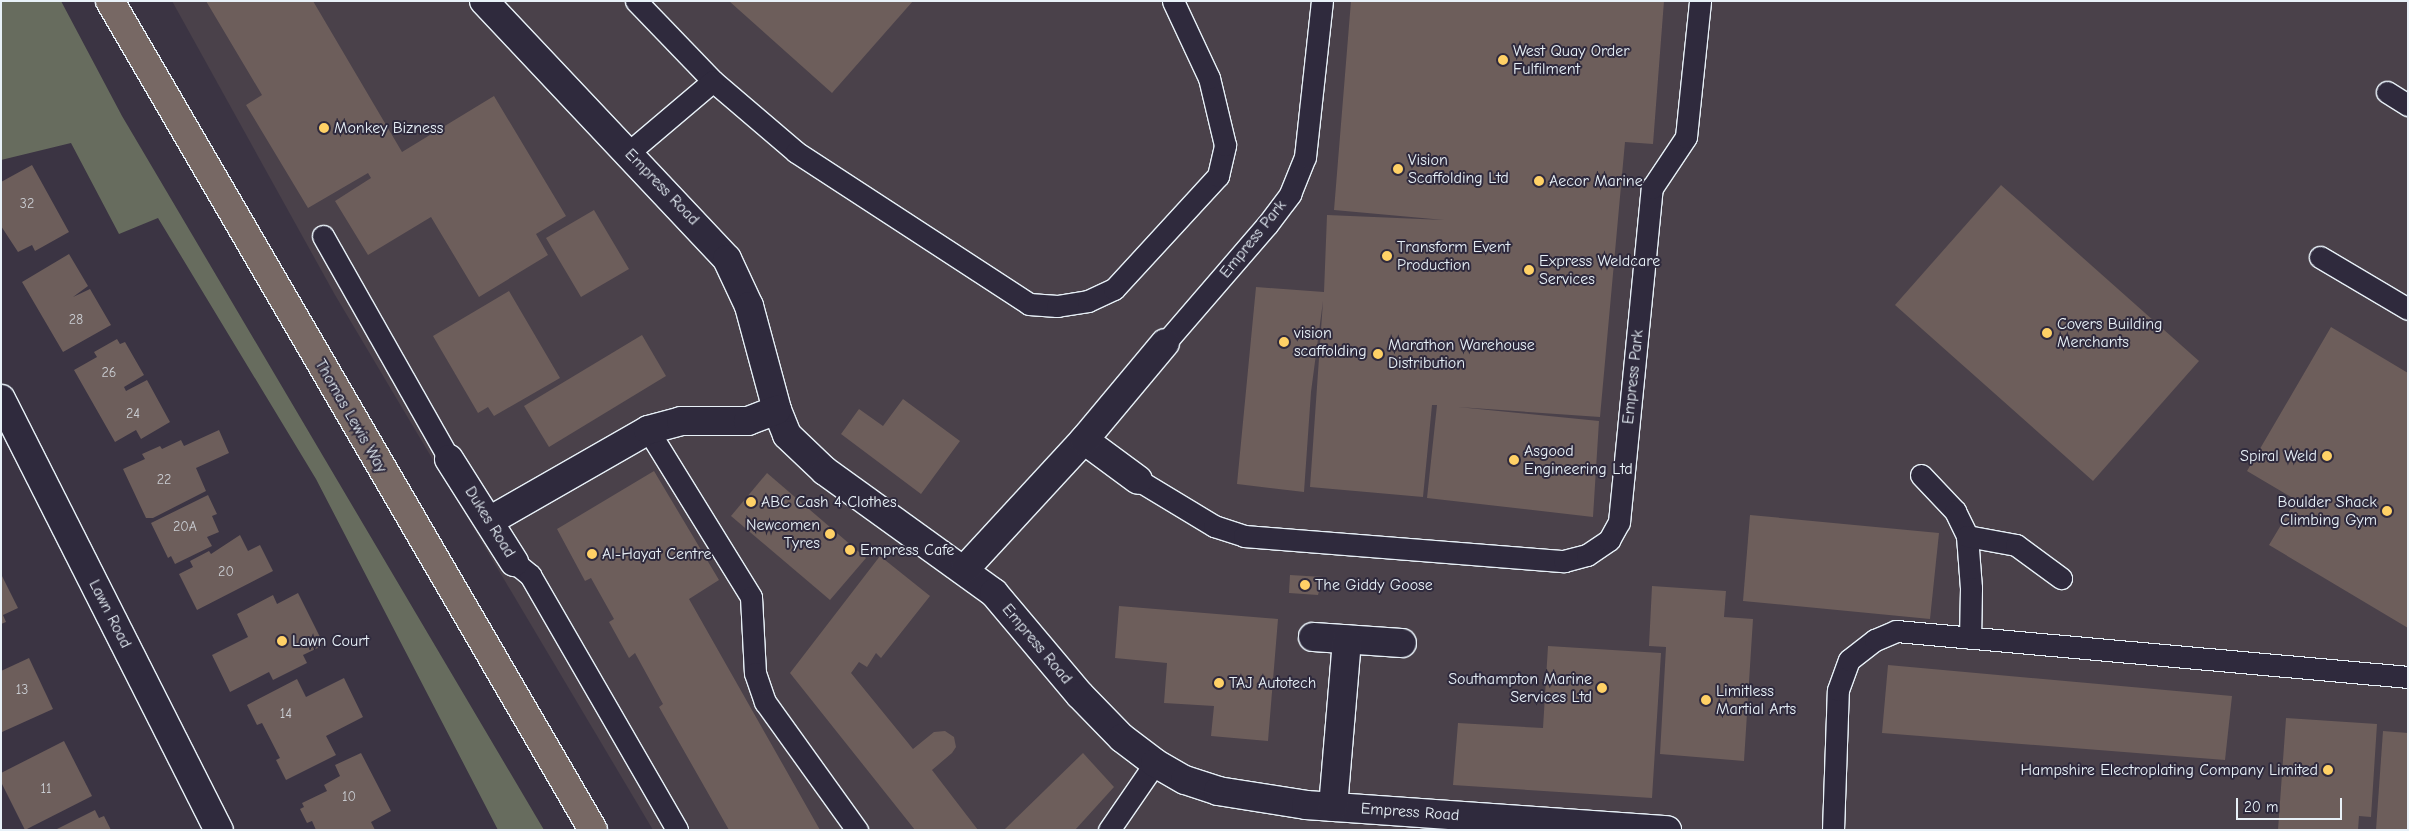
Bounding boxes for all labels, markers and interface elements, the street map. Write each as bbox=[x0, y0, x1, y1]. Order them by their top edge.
place label: West Quay Order Fulfilment bbox=[1513, 41, 1630, 79]
marker: West Quay Order Fulfilment bbox=[1497, 54, 1509, 66]
place label: Monkey Bizness bbox=[334, 118, 443, 138]
marker: Monkey Bizness bbox=[318, 122, 330, 134]
street label: Empress Road bbox=[621, 145, 703, 229]
place label: Vision Scaffolding Ltd bbox=[1408, 150, 1509, 188]
marker: Vision Scaffolding Ltd bbox=[1392, 163, 1404, 175]
place label: Aecor Marine bbox=[1549, 171, 1643, 191]
marker: Aecor Marine bbox=[1533, 175, 1545, 187]
house number: 32 bbox=[20, 196, 34, 212]
street label: Empress Park bbox=[1216, 196, 1290, 282]
place label: Transform Event Production bbox=[1397, 237, 1510, 275]
marker: Transform Event Production bbox=[1381, 250, 1393, 262]
place label: Express Weldcare Services bbox=[1539, 251, 1660, 289]
marker: Express Weldcare Services bbox=[1523, 264, 1535, 276]
house number: 28 bbox=[69, 312, 83, 328]
place label: Covers Building Merchants bbox=[2057, 314, 2163, 352]
place label: vision scaffolding bbox=[1294, 323, 1367, 361]
marker: Covers Building Merchants bbox=[2041, 327, 2053, 339]
street label: Empress Park bbox=[1619, 329, 1647, 425]
place label: Marathon Warehouse Distribution bbox=[1388, 335, 1535, 373]
marker: vision scaffolding bbox=[1278, 336, 1290, 348]
marker: Marathon Warehouse Distribution bbox=[1372, 348, 1384, 360]
street label: Thomas Lewis Way bbox=[311, 356, 391, 476]
house number: 26 bbox=[102, 365, 116, 381]
house number: 24 bbox=[126, 406, 140, 422]
place label: Asgood Engineering Ltd bbox=[1524, 441, 1633, 479]
place label: Spiral Weld bbox=[2240, 446, 2317, 466]
marker: Spiral Weld bbox=[2321, 450, 2333, 462]
marker: Asgood Engineering Ltd bbox=[1508, 454, 1520, 466]
house number: 22 bbox=[157, 472, 171, 488]
street label: Dukes Road bbox=[461, 483, 519, 561]
place label: ABC Cash 4 Clothes bbox=[761, 492, 897, 512]
place label: Boulder Shack Climbing Gym bbox=[2278, 492, 2377, 530]
marker: ABC Cash 4 Clothes bbox=[745, 496, 757, 508]
marker: Boulder Shack Climbing Gym bbox=[2381, 505, 2393, 517]
place label: Newcomen Tyres bbox=[746, 515, 820, 553]
house number: 20A bbox=[173, 519, 197, 535]
marker: Newcomen Tyres bbox=[824, 528, 836, 540]
place label: Empress Cafe bbox=[860, 540, 954, 560]
place label: Al-Hayat Centre bbox=[602, 544, 711, 564]
marker: Empress Cafe bbox=[844, 544, 856, 556]
marker: Al-Hayat Centre bbox=[586, 548, 598, 560]
house number: 20 bbox=[218, 564, 234, 580]
place label: The Giddy Goose bbox=[1315, 575, 1433, 595]
street label: Lawn Road bbox=[85, 577, 135, 651]
marker: The Giddy Goose bbox=[1299, 579, 1311, 591]
street label: Empress Road bbox=[998, 600, 1076, 688]
place label: Lawn Court bbox=[292, 631, 369, 651]
marker: Lawn Court bbox=[276, 635, 288, 647]
place label: Southampton Marine Services Ltd bbox=[1448, 669, 1592, 707]
place label: TAJ Autotech bbox=[1229, 673, 1316, 693]
marker: TAJ Autotech bbox=[1213, 677, 1225, 689]
place label: Limitless Martial Arts bbox=[1716, 681, 1796, 719]
house number: 13 bbox=[16, 682, 28, 698]
marker: Southampton Marine Services Ltd bbox=[1596, 682, 1608, 694]
marker: Limitless Martial Arts bbox=[1700, 694, 1712, 706]
house number: 14 bbox=[280, 706, 292, 722]
place label: Hampshire Electroplating Company Limited bbox=[2020, 760, 2318, 780]
marker: Hampshire Electroplating Company Limited bbox=[2322, 764, 2334, 776]
house number: 11 bbox=[40, 781, 52, 797]
scale bar bbox=[2239, 788, 2345, 820]
house number: 10 bbox=[342, 789, 356, 805]
text: 20 m bbox=[2244, 798, 2278, 816]
street label: Empress Road bbox=[1360, 799, 1460, 825]

